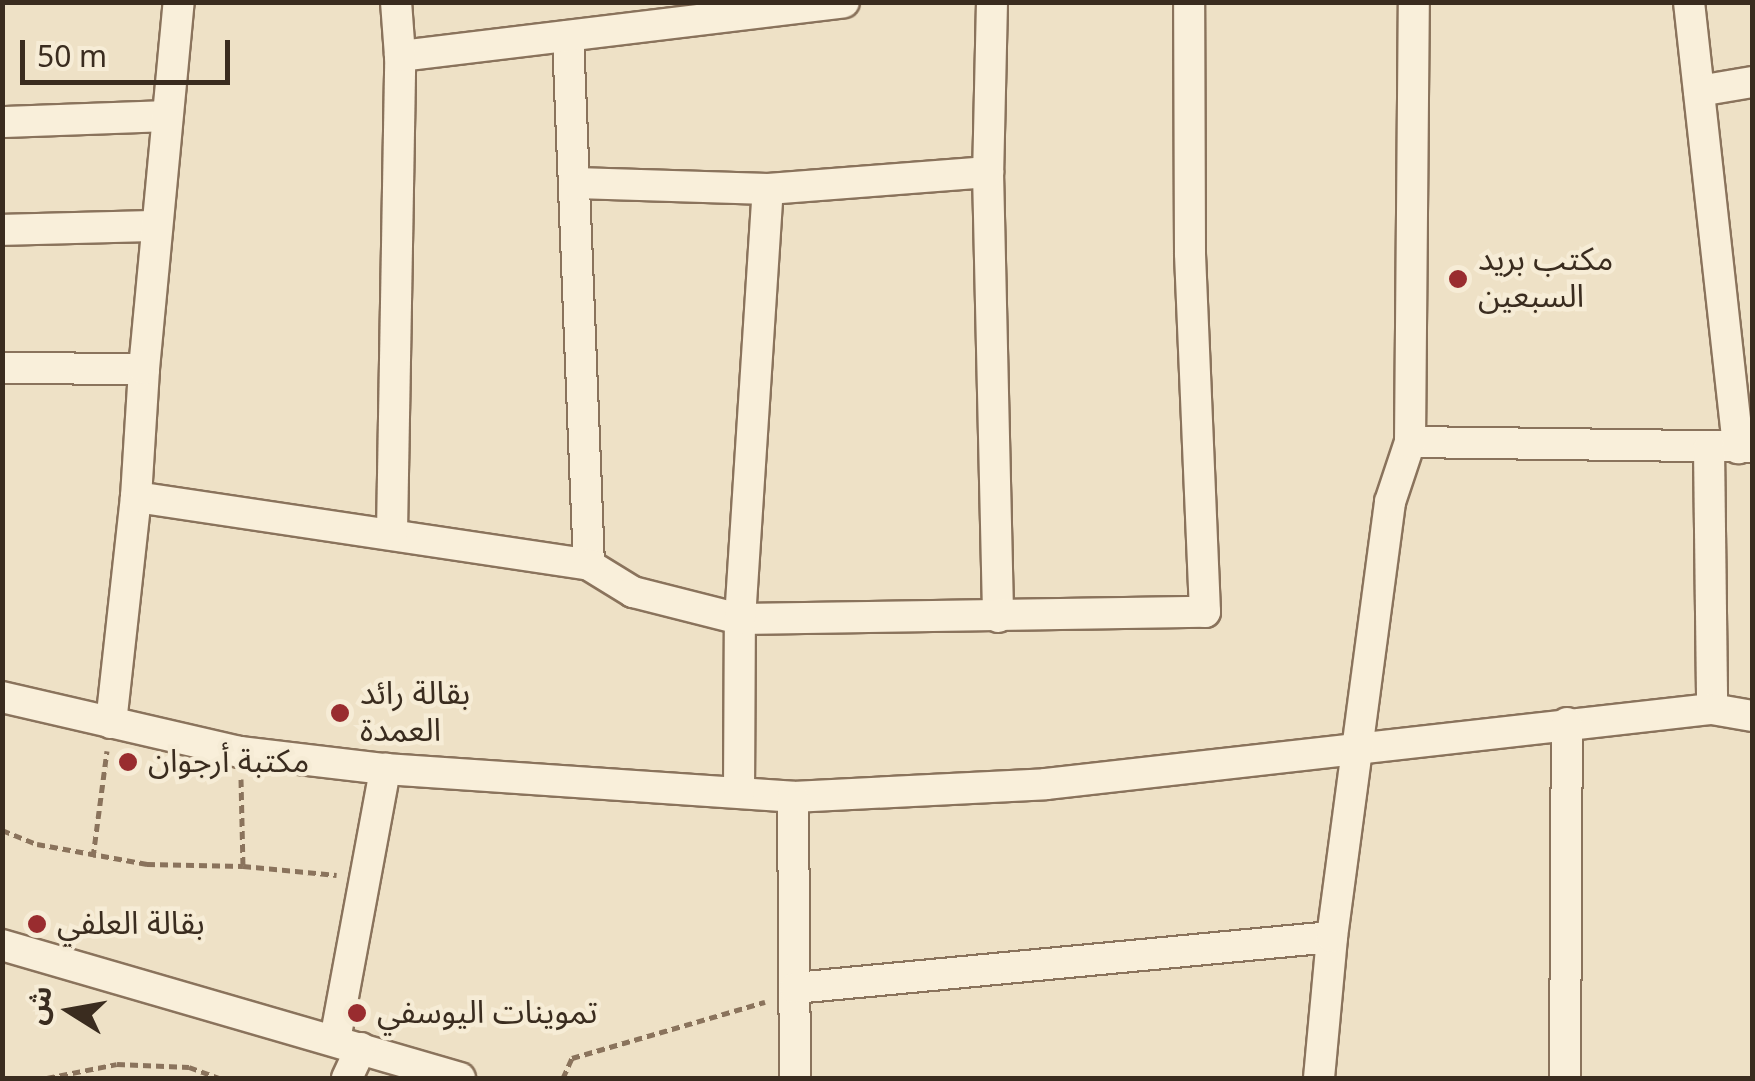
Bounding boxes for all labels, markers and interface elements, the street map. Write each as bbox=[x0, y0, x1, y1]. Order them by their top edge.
scale bar bbox=[25, 20, 235, 82]
text: 50 m bbox=[37, 26, 107, 89]
place label: مكتب بريد السبعين bbox=[1478, 242, 1613, 317]
marker: مكتب بريد السبعين bbox=[1447, 268, 1469, 290]
place label: بقالة رائد العمدة bbox=[360, 676, 470, 751]
marker: بقالة رائد العمدة bbox=[329, 702, 351, 724]
place label: مكتبة أرجوان bbox=[148, 743, 309, 781]
marker: مكتبة أرجوان bbox=[117, 751, 139, 773]
place label: بقالة العلفي bbox=[57, 905, 205, 943]
marker: بقالة العلفي bbox=[26, 913, 48, 935]
north arrow bbox=[20, 961, 120, 1061]
text: ش bbox=[7, 981, 73, 1030]
place label: تموينات اليوسفي bbox=[377, 994, 598, 1032]
marker: تموينات اليوسفي bbox=[346, 1002, 368, 1024]

